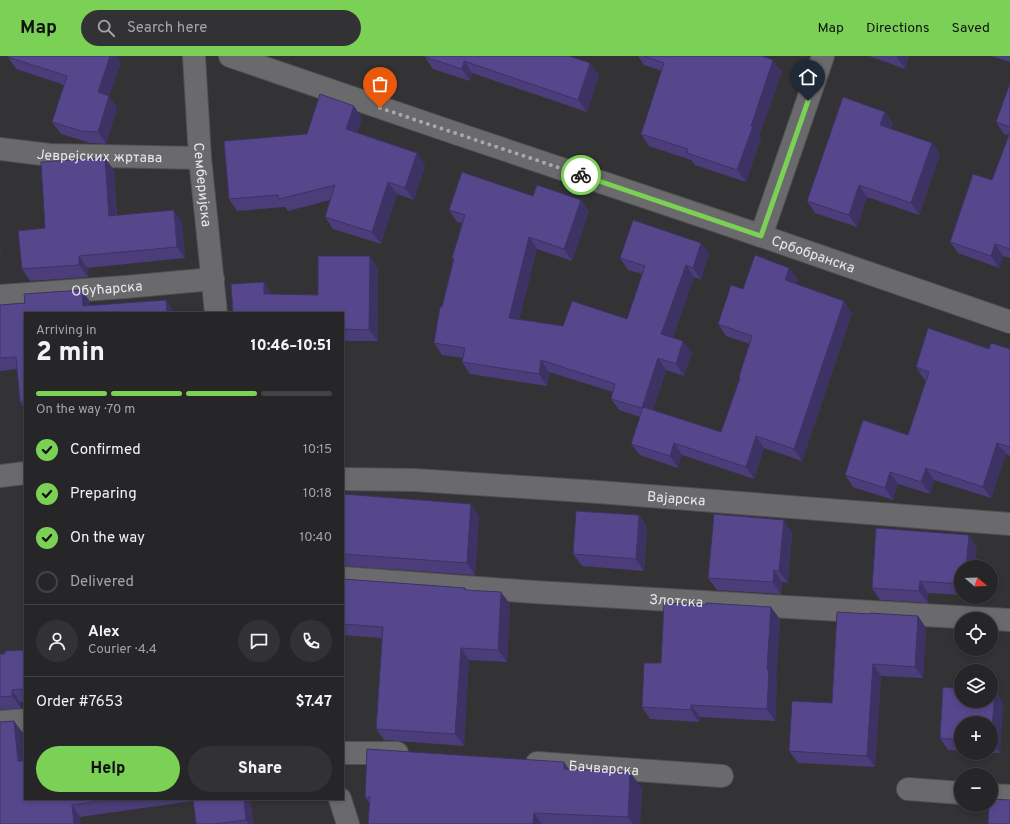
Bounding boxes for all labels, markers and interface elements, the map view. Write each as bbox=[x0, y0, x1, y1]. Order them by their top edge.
search box bbox=[81, 10, 361, 46]
text: Map bbox=[20, 16, 57, 40]
icon: search bbox=[95, 17, 117, 39]
text: Search here bbox=[127, 19, 207, 38]
text: Map bbox=[818, 20, 844, 37]
text: Directions bbox=[866, 20, 930, 37]
text: Saved bbox=[952, 20, 990, 37]
pin bbox=[791, 60, 825, 101]
icon: home bbox=[797, 66, 819, 88]
pin bbox=[363, 67, 397, 108]
icon: bag bbox=[369, 73, 391, 95]
street label: Семберијска bbox=[189, 142, 214, 228]
street label: Јеврејских жртава bbox=[36, 147, 162, 167]
courier bbox=[561, 155, 601, 195]
icon: bike bbox=[570, 164, 592, 186]
street label: Србобранска bbox=[769, 233, 857, 278]
street label: Обућарска bbox=[71, 278, 143, 301]
text: Arriving in bbox=[36, 323, 97, 339]
text: 2 min bbox=[36, 337, 105, 370]
text: 10:46–10:51 bbox=[251, 337, 332, 356]
text: On the way · 70 m bbox=[36, 402, 135, 418]
icon: check bbox=[36, 439, 58, 461]
text: Confirmed bbox=[70, 441, 141, 460]
text: 10:15 bbox=[303, 442, 332, 458]
icon: check bbox=[36, 483, 58, 505]
text: Preparing bbox=[70, 485, 137, 504]
text: 10:18 bbox=[303, 486, 332, 502]
street label: Вајарска bbox=[646, 489, 706, 510]
icon: check bbox=[36, 527, 58, 549]
text: On the way bbox=[70, 529, 145, 548]
text: 10:40 bbox=[299, 530, 332, 546]
north arrow bbox=[954, 560, 998, 604]
map controls bbox=[954, 560, 998, 812]
text: Delivered bbox=[70, 573, 134, 592]
street label: Злотска bbox=[649, 592, 704, 612]
button: locate bbox=[954, 612, 998, 656]
button: person bbox=[36, 620, 78, 662]
button: chat bbox=[238, 620, 280, 662]
button: phone bbox=[290, 620, 332, 662]
text: Alex bbox=[88, 623, 120, 642]
text: Courier · 4.4 bbox=[88, 642, 157, 658]
button: layers bbox=[954, 664, 998, 708]
text: Order #7653 bbox=[36, 693, 123, 712]
text: $7.47 bbox=[295, 693, 332, 712]
button: + bbox=[954, 716, 998, 760]
button: Help bbox=[36, 746, 180, 792]
button: Share bbox=[188, 746, 332, 792]
street label: Бачварска bbox=[568, 758, 640, 780]
button: − bbox=[954, 768, 998, 812]

